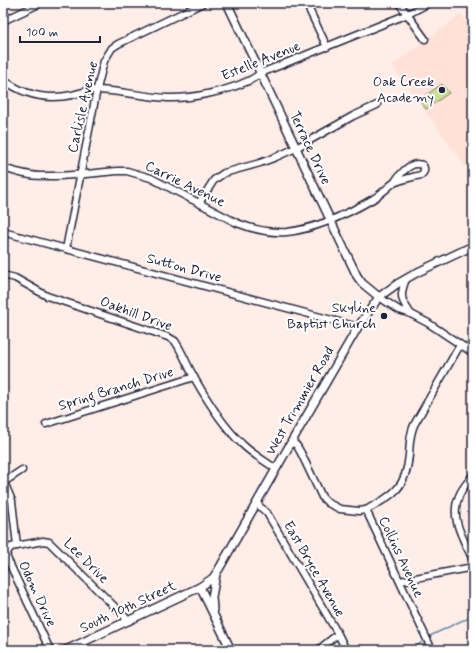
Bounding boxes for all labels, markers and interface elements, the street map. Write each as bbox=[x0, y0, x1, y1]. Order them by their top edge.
scale bar bbox=[20, 18, 100, 44]
text: 100 m bbox=[26, 25, 58, 41]
street label: Estelle Avenue bbox=[219, 37, 304, 85]
street label: Carlisle Avenue bbox=[64, 59, 102, 155]
place label: Oak Creek Academy bbox=[373, 73, 434, 107]
marker: Oak Creek Academy bbox=[437, 85, 447, 95]
street label: Terrace Drive bbox=[285, 108, 335, 188]
street label: Carrie Avenue bbox=[142, 157, 228, 211]
street label: Sutton Drive bbox=[145, 249, 223, 287]
street label: Oakhill Drive bbox=[97, 293, 175, 335]
place label: Skyline Baptist Church bbox=[287, 299, 376, 333]
marker: Skyline Baptist Church bbox=[379, 311, 389, 321]
street label: West Trimmier Road bbox=[262, 344, 338, 458]
street label: Spring Branch Drive bbox=[56, 363, 176, 417]
street label: Collins Avenue bbox=[374, 513, 428, 601]
street label: East Bryce Avenue bbox=[279, 518, 349, 620]
street label: Lee Drive bbox=[59, 534, 113, 588]
street label: Odom Drive bbox=[14, 558, 60, 630]
street label: South 10th Street bbox=[77, 577, 180, 637]

